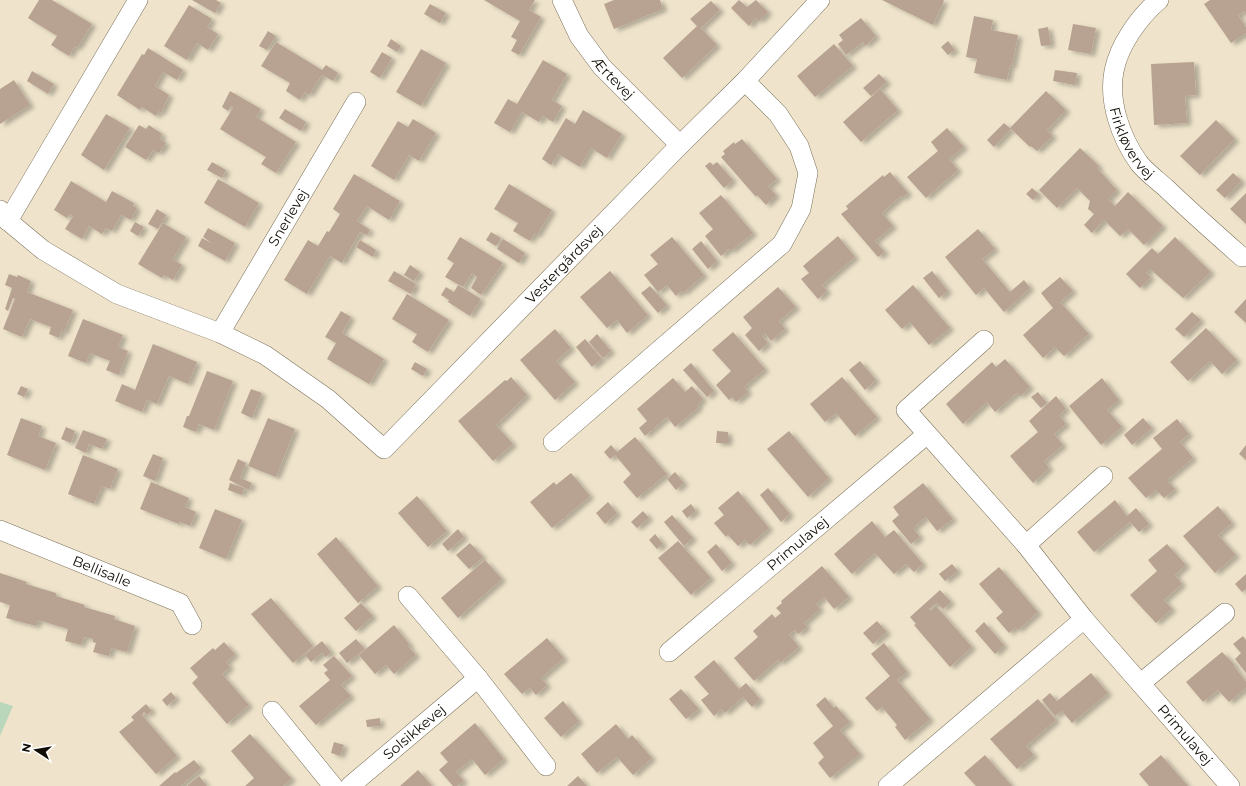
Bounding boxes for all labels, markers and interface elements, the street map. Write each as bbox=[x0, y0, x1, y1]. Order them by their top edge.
street label: Ærtevej bbox=[588, 53, 638, 103]
street label: Firkløvervej bbox=[1106, 105, 1158, 183]
street label: Snerlevej bbox=[264, 185, 312, 250]
street label: Vestergårdsvej bbox=[521, 221, 606, 307]
street label: Primulavej bbox=[763, 513, 832, 575]
street label: Bellisalle bbox=[70, 551, 134, 591]
street label: Solsikkevej bbox=[379, 700, 449, 763]
street label: Primulavej bbox=[1154, 701, 1216, 769]
north arrow bbox=[16, 730, 56, 770]
text: N bbox=[18, 742, 34, 754]

